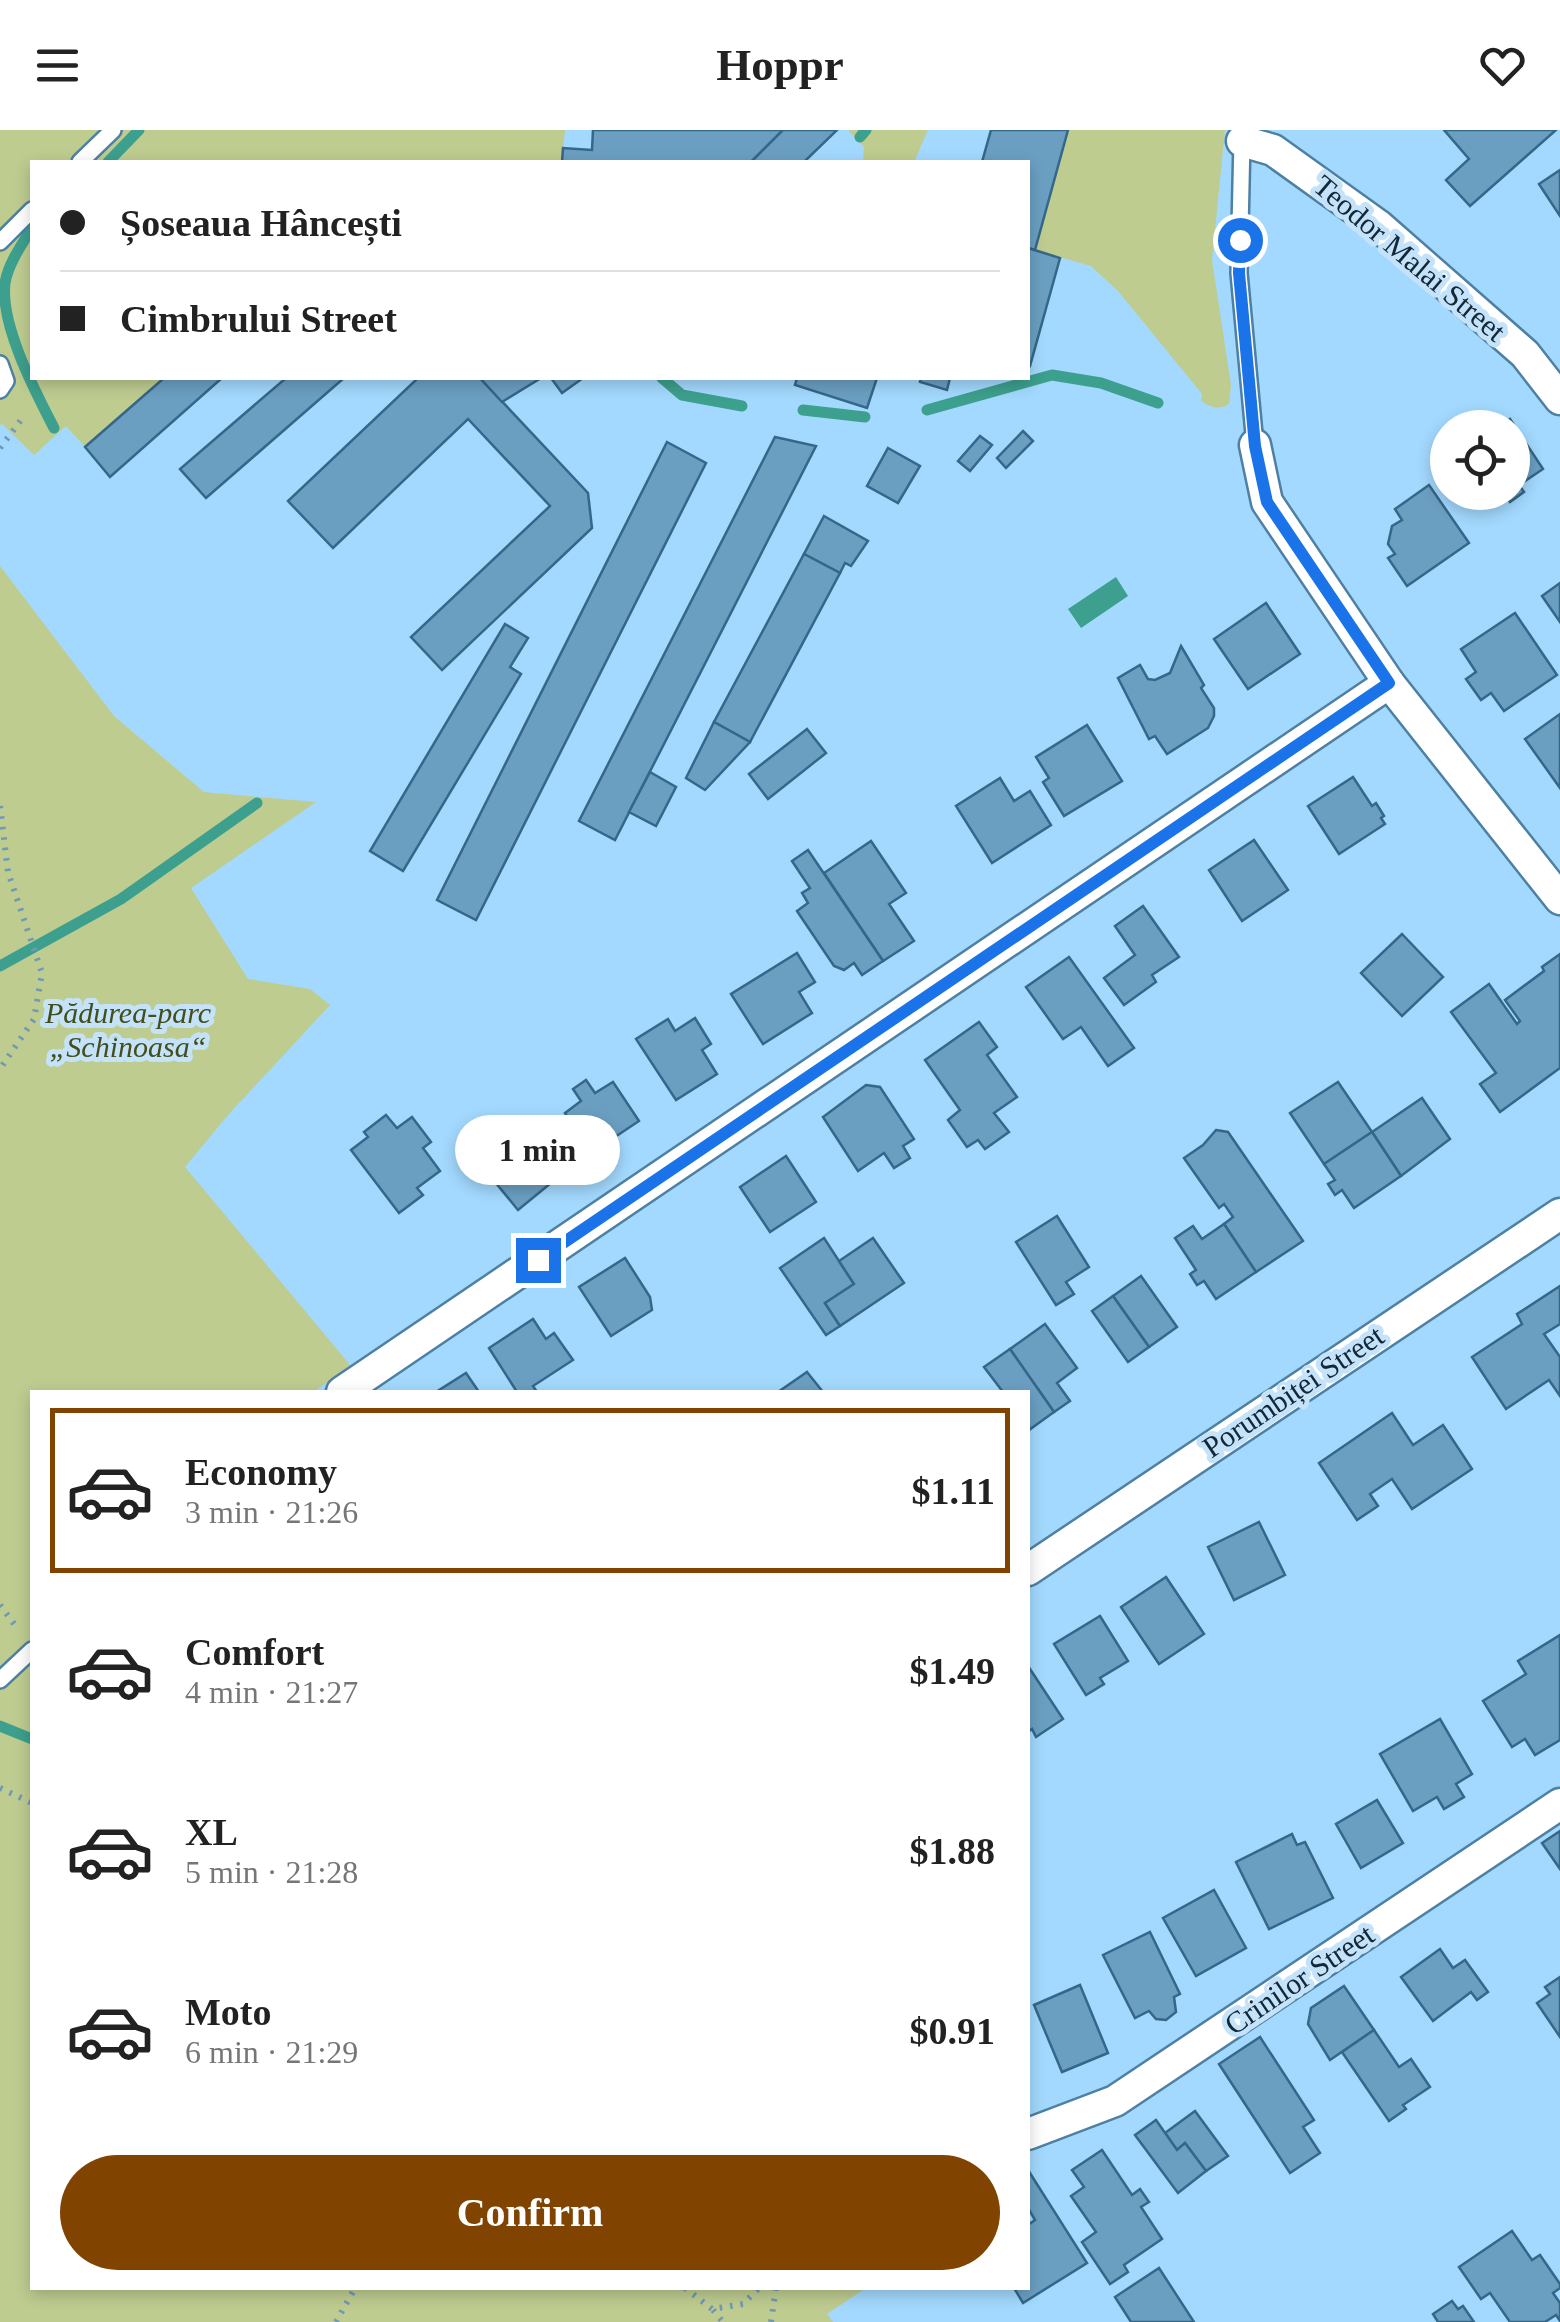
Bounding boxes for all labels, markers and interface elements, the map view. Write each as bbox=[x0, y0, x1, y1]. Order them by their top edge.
icon: menu bbox=[30, 38, 85, 93]
icon: heart bbox=[1475, 38, 1530, 93]
text: Hoppr bbox=[716, 40, 844, 90]
street label: Teodor Malai Street bbox=[1308, 168, 1513, 348]
text: Șoseaua Hâncești bbox=[120, 202, 402, 244]
route start bbox=[1218, 218, 1263, 263]
text: Cimbrului Street bbox=[120, 298, 397, 340]
map controls bbox=[1430, 410, 1530, 510]
button: locate bbox=[1430, 410, 1530, 510]
park label: Pădurea-parc „Schinoasa“ bbox=[44, 996, 211, 1063]
callout: 1 min bbox=[456, 1115, 620, 1185]
text: 1 min bbox=[499, 1132, 576, 1168]
route end bbox=[516, 1238, 561, 1283]
street label: Porumbiței Street bbox=[1196, 1318, 1390, 1464]
icon: car bbox=[65, 1446, 155, 1536]
text: Economy bbox=[185, 1451, 337, 1493]
text: $1.11 bbox=[912, 1470, 995, 1512]
text: 3 min · 21:26 bbox=[185, 1494, 358, 1530]
icon: car bbox=[65, 1626, 155, 1716]
text: Comfort bbox=[185, 1631, 324, 1673]
text: $1.49 bbox=[910, 1650, 995, 1692]
text: 4 min · 21:27 bbox=[185, 1674, 358, 1710]
icon: car bbox=[65, 1806, 155, 1896]
text: XL bbox=[185, 1811, 238, 1853]
text: $1.88 bbox=[910, 1830, 995, 1872]
text: 5 min · 21:28 bbox=[185, 1854, 358, 1890]
street label: Crinilor Street bbox=[1218, 1917, 1380, 2041]
icon: car bbox=[65, 1986, 155, 2076]
text: Moto bbox=[185, 1991, 272, 2033]
text: $0.91 bbox=[910, 2010, 995, 2052]
text: 6 min · 21:29 bbox=[185, 2034, 358, 2070]
button: Confirm bbox=[60, 2155, 1000, 2270]

